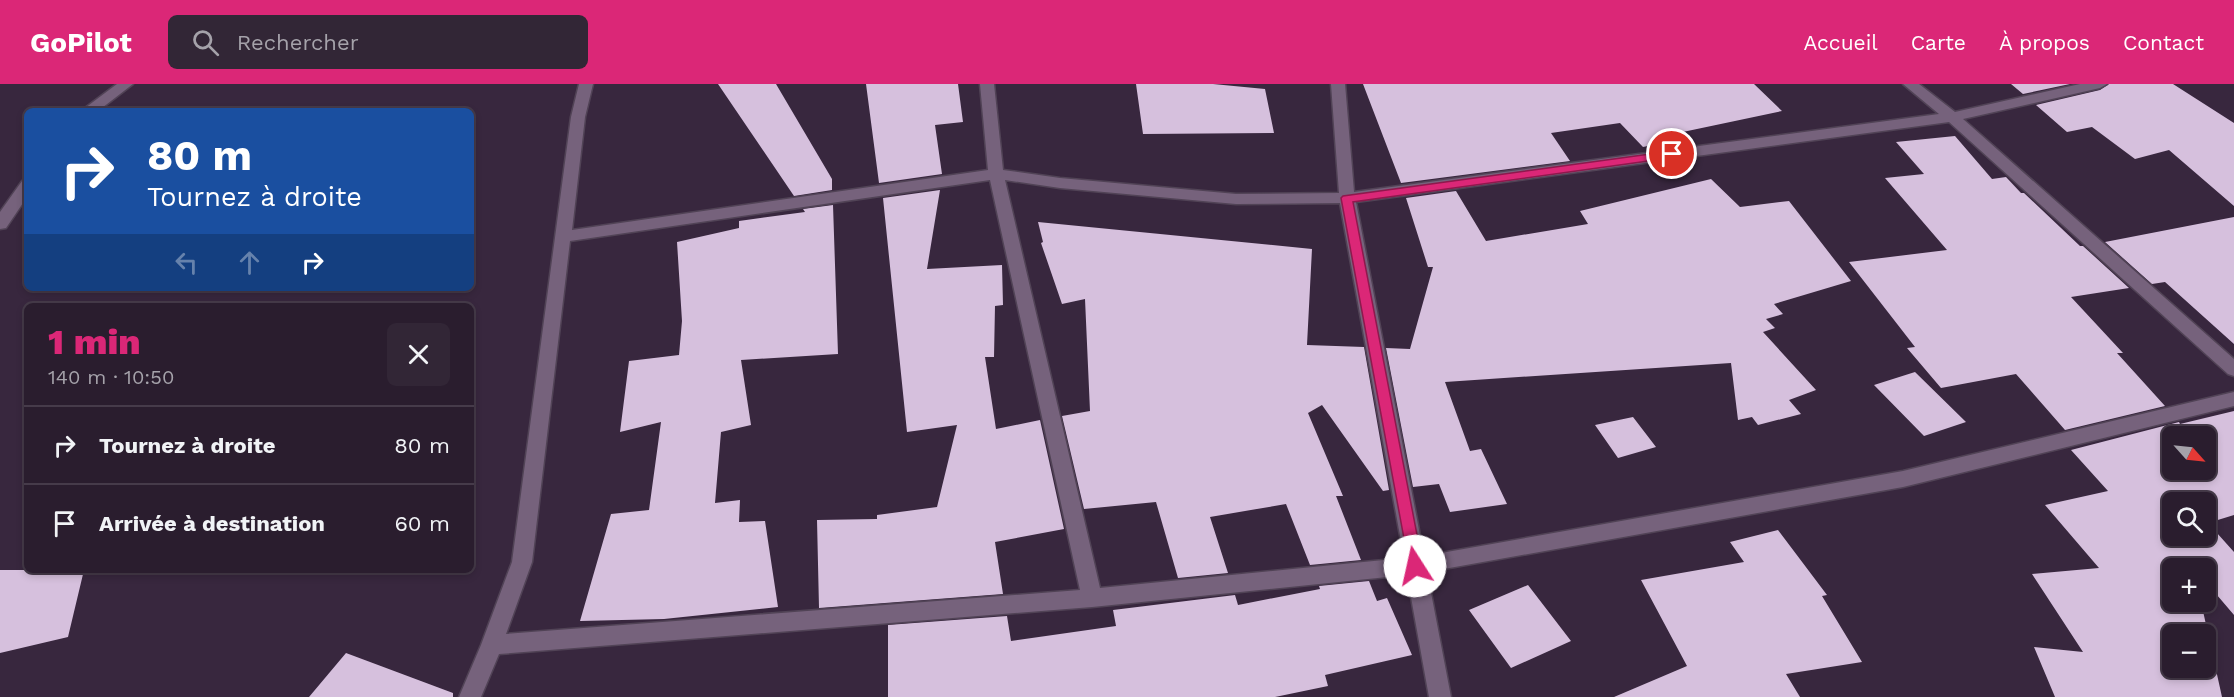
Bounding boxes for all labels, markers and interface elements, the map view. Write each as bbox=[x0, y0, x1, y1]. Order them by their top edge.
search box bbox=[168, 15, 588, 69]
text: GoPilot bbox=[30, 26, 132, 59]
icon: search bbox=[189, 26, 222, 59]
text: Rechercher bbox=[237, 30, 359, 55]
text: Accueil bbox=[1803, 30, 1878, 55]
text: Carte bbox=[1911, 30, 1966, 55]
text: À propos bbox=[1999, 30, 2090, 55]
text: Contact bbox=[2123, 30, 2204, 55]
pin bbox=[1646, 128, 1697, 179]
text: 80 m bbox=[147, 131, 252, 180]
icon: right bbox=[48, 132, 126, 210]
icon: arrive bbox=[1655, 137, 1688, 170]
text: Tournez à droite bbox=[147, 181, 362, 213]
icon: left bbox=[170, 246, 203, 279]
icon: ahead bbox=[233, 246, 266, 279]
icon: right bbox=[296, 246, 329, 279]
text: 1 min bbox=[48, 321, 141, 363]
button: close bbox=[387, 323, 450, 386]
text: 140 m · 10:50 bbox=[48, 365, 174, 389]
north arrow bbox=[2162, 426, 2216, 480]
map controls bbox=[2162, 426, 2216, 678]
icon: right bbox=[48, 429, 81, 462]
text: Tournez à droite bbox=[99, 433, 276, 458]
text: 80 m bbox=[394, 433, 450, 458]
button: search bbox=[2162, 492, 2216, 546]
icon: arrive bbox=[48, 507, 81, 540]
text: Arrivée à destination bbox=[99, 511, 325, 536]
text: 60 m bbox=[394, 511, 450, 536]
position arrow bbox=[1383, 534, 1447, 598]
button: + bbox=[2162, 558, 2216, 612]
button: − bbox=[2162, 624, 2216, 678]

